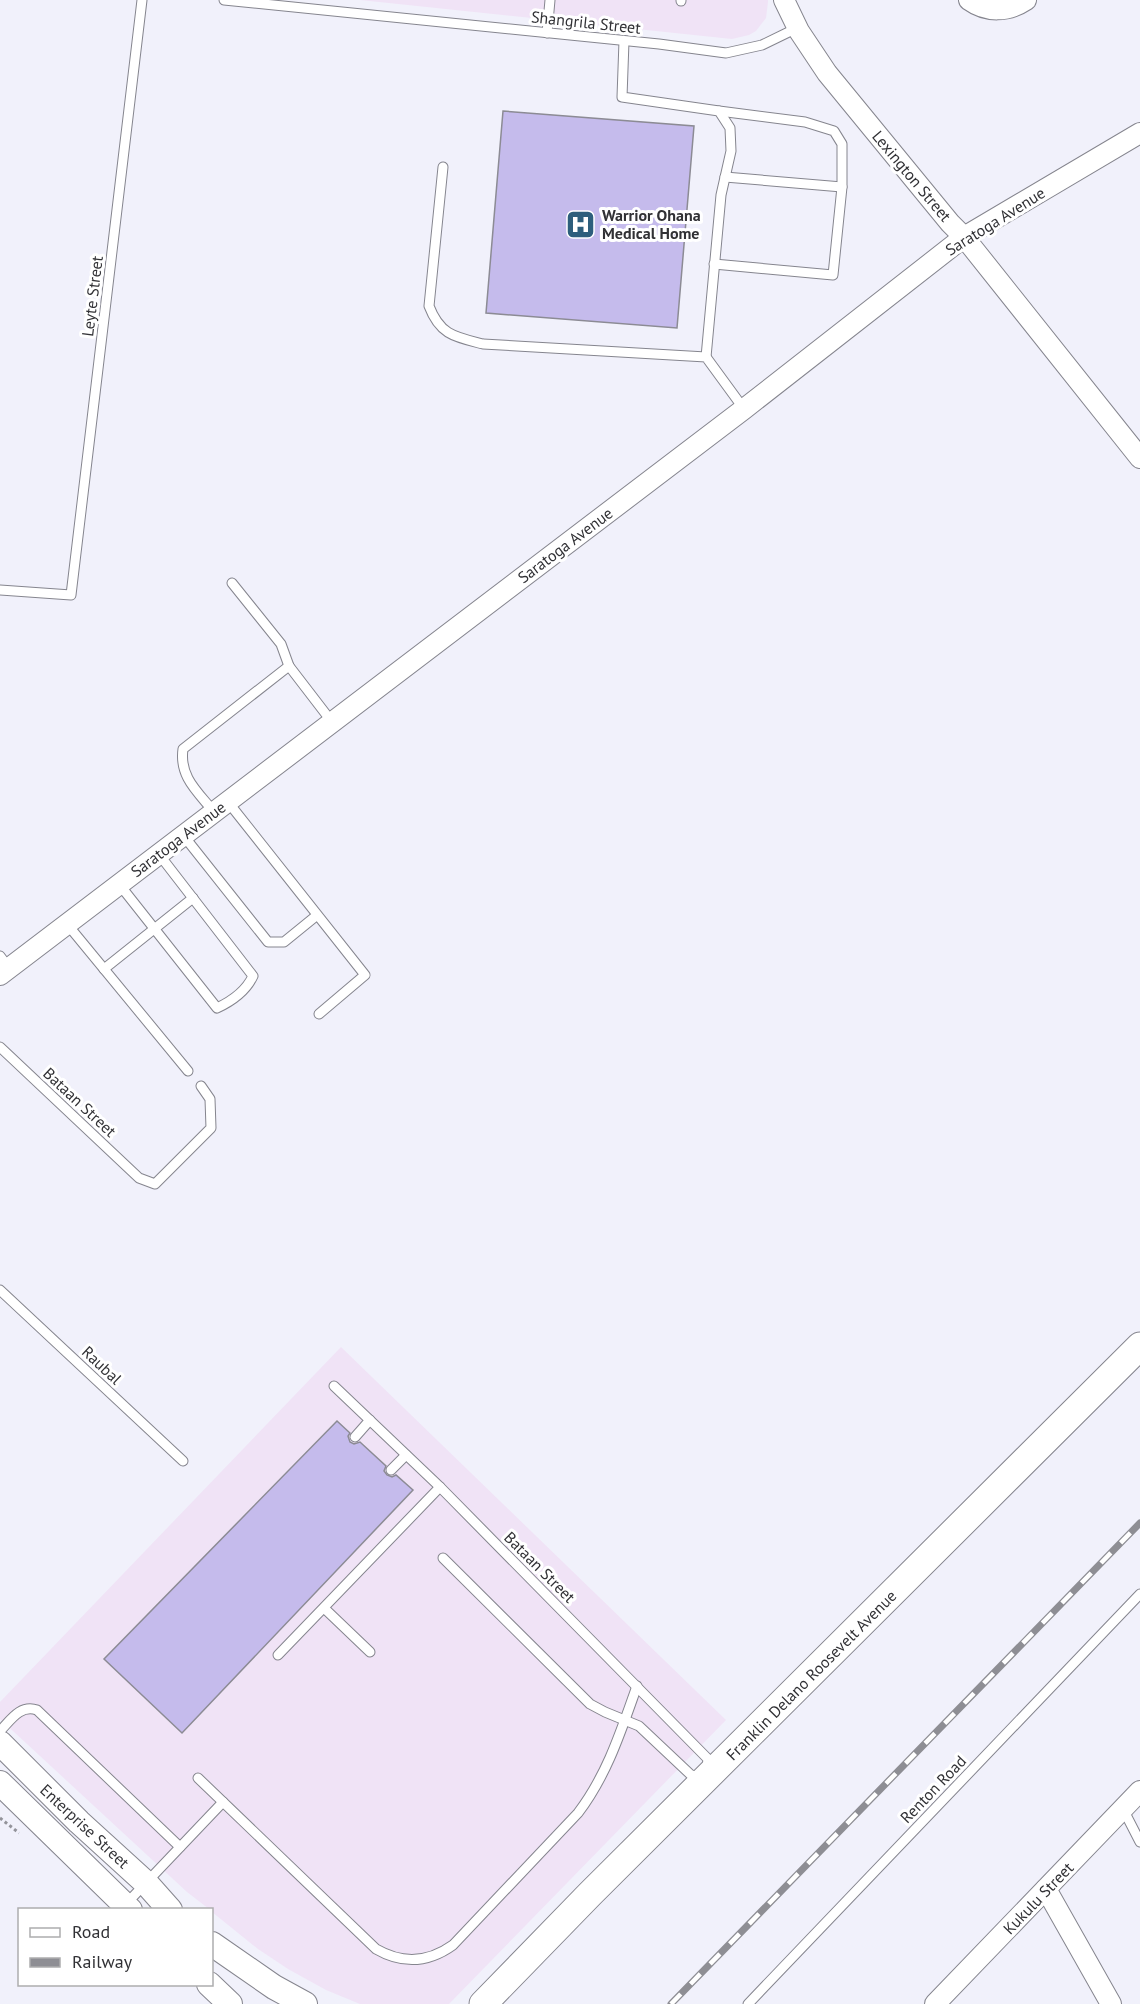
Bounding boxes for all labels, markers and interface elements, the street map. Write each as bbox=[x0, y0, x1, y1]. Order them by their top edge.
street label: Shangrila Street bbox=[530, 6, 642, 38]
street label: Lexington Street bbox=[868, 126, 956, 226]
street label: Saratoga Avenue bbox=[941, 182, 1049, 260]
place label: Warrior Ohana Medical Home bbox=[602, 205, 701, 243]
hospital icon: Warrior Ohana Medical Home bbox=[565, 208, 597, 240]
street label: Leyte Street bbox=[77, 254, 107, 337]
street label: Saratoga Avenue bbox=[514, 503, 616, 587]
street label: Saratoga Avenue bbox=[127, 797, 229, 881]
street label: Bataan Street bbox=[39, 1063, 121, 1141]
street label: Raubal bbox=[78, 1342, 126, 1389]
street label: Bataan Street bbox=[500, 1527, 580, 1607]
street label: Franklin Delano Roosevelt Avenue bbox=[722, 1586, 900, 1764]
street label: Renton Road bbox=[896, 1751, 970, 1827]
street label: Enterprise Street bbox=[36, 1780, 134, 1873]
street label: Kukulu Street bbox=[999, 1857, 1078, 1938]
legend bbox=[18, 1908, 213, 1986]
text: Road bbox=[72, 1920, 110, 1943]
text: Railway bbox=[72, 1950, 133, 1973]

